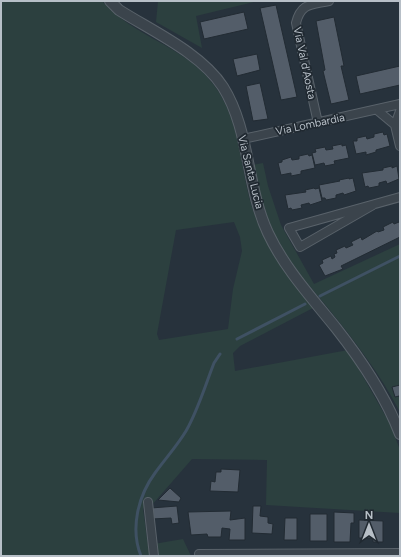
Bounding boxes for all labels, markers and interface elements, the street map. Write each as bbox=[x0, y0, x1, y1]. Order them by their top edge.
street label: Via Val d'Aosta bbox=[290, 26, 319, 101]
street label: Via Lombardia bbox=[274, 111, 346, 138]
street label: Via Santa Lucia bbox=[235, 134, 266, 210]
north arrow bbox=[349, 505, 389, 545]
text: N bbox=[365, 509, 373, 522]

